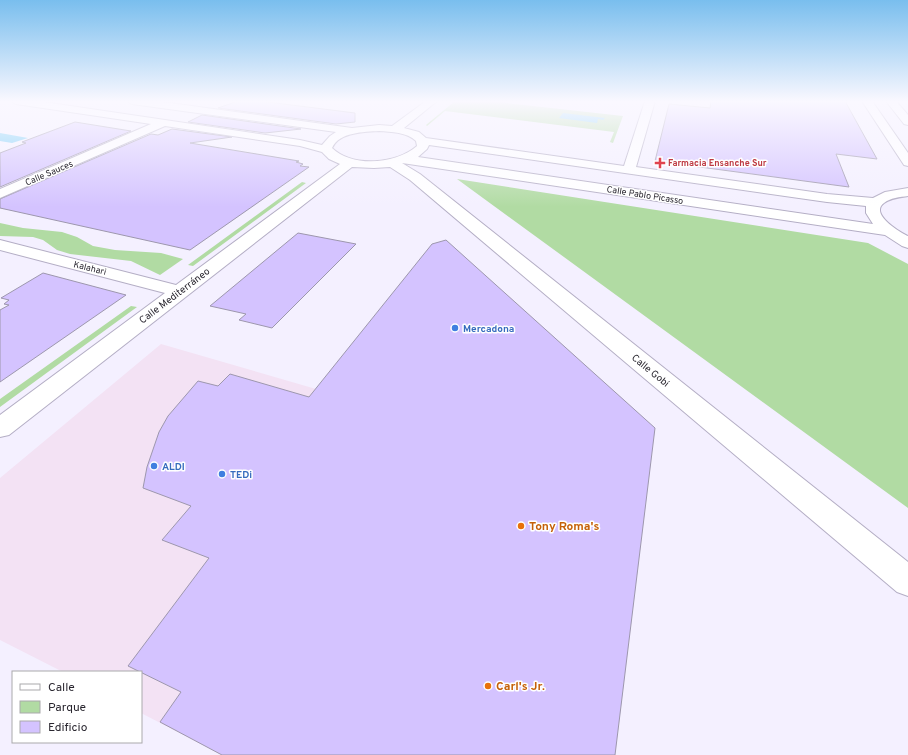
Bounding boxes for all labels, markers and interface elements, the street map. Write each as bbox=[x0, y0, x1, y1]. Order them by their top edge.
street label: Calle Sauces bbox=[24, 158, 75, 188]
marker: Farmacia Ensanche Sur bbox=[655, 158, 665, 168]
place label: Farmacia Ensanche Sur bbox=[668, 158, 767, 169]
street label: Calle Pablo Picasso bbox=[606, 184, 684, 207]
street label: Kalahari bbox=[72, 259, 107, 278]
street label: Calle Mediterráneo bbox=[137, 265, 213, 327]
marker: Mercadona bbox=[450, 323, 460, 333]
place label: Mercadona bbox=[463, 323, 514, 336]
street label: Calle Gobi bbox=[628, 352, 672, 390]
marker: ALDI bbox=[149, 461, 159, 471]
place label: ALDI bbox=[162, 461, 185, 474]
marker: TEDi bbox=[217, 469, 227, 479]
place label: TEDi bbox=[230, 469, 252, 482]
place label: Tony Roma's bbox=[529, 519, 599, 535]
marker: Tony Roma's bbox=[516, 521, 526, 531]
legend bbox=[12, 671, 142, 743]
place label: Carl's Jr. bbox=[496, 679, 545, 695]
text: Calle bbox=[48, 680, 75, 696]
marker: Carl's Jr. bbox=[483, 681, 493, 691]
text: Parque bbox=[48, 700, 86, 716]
text: Edificio bbox=[48, 720, 88, 736]

